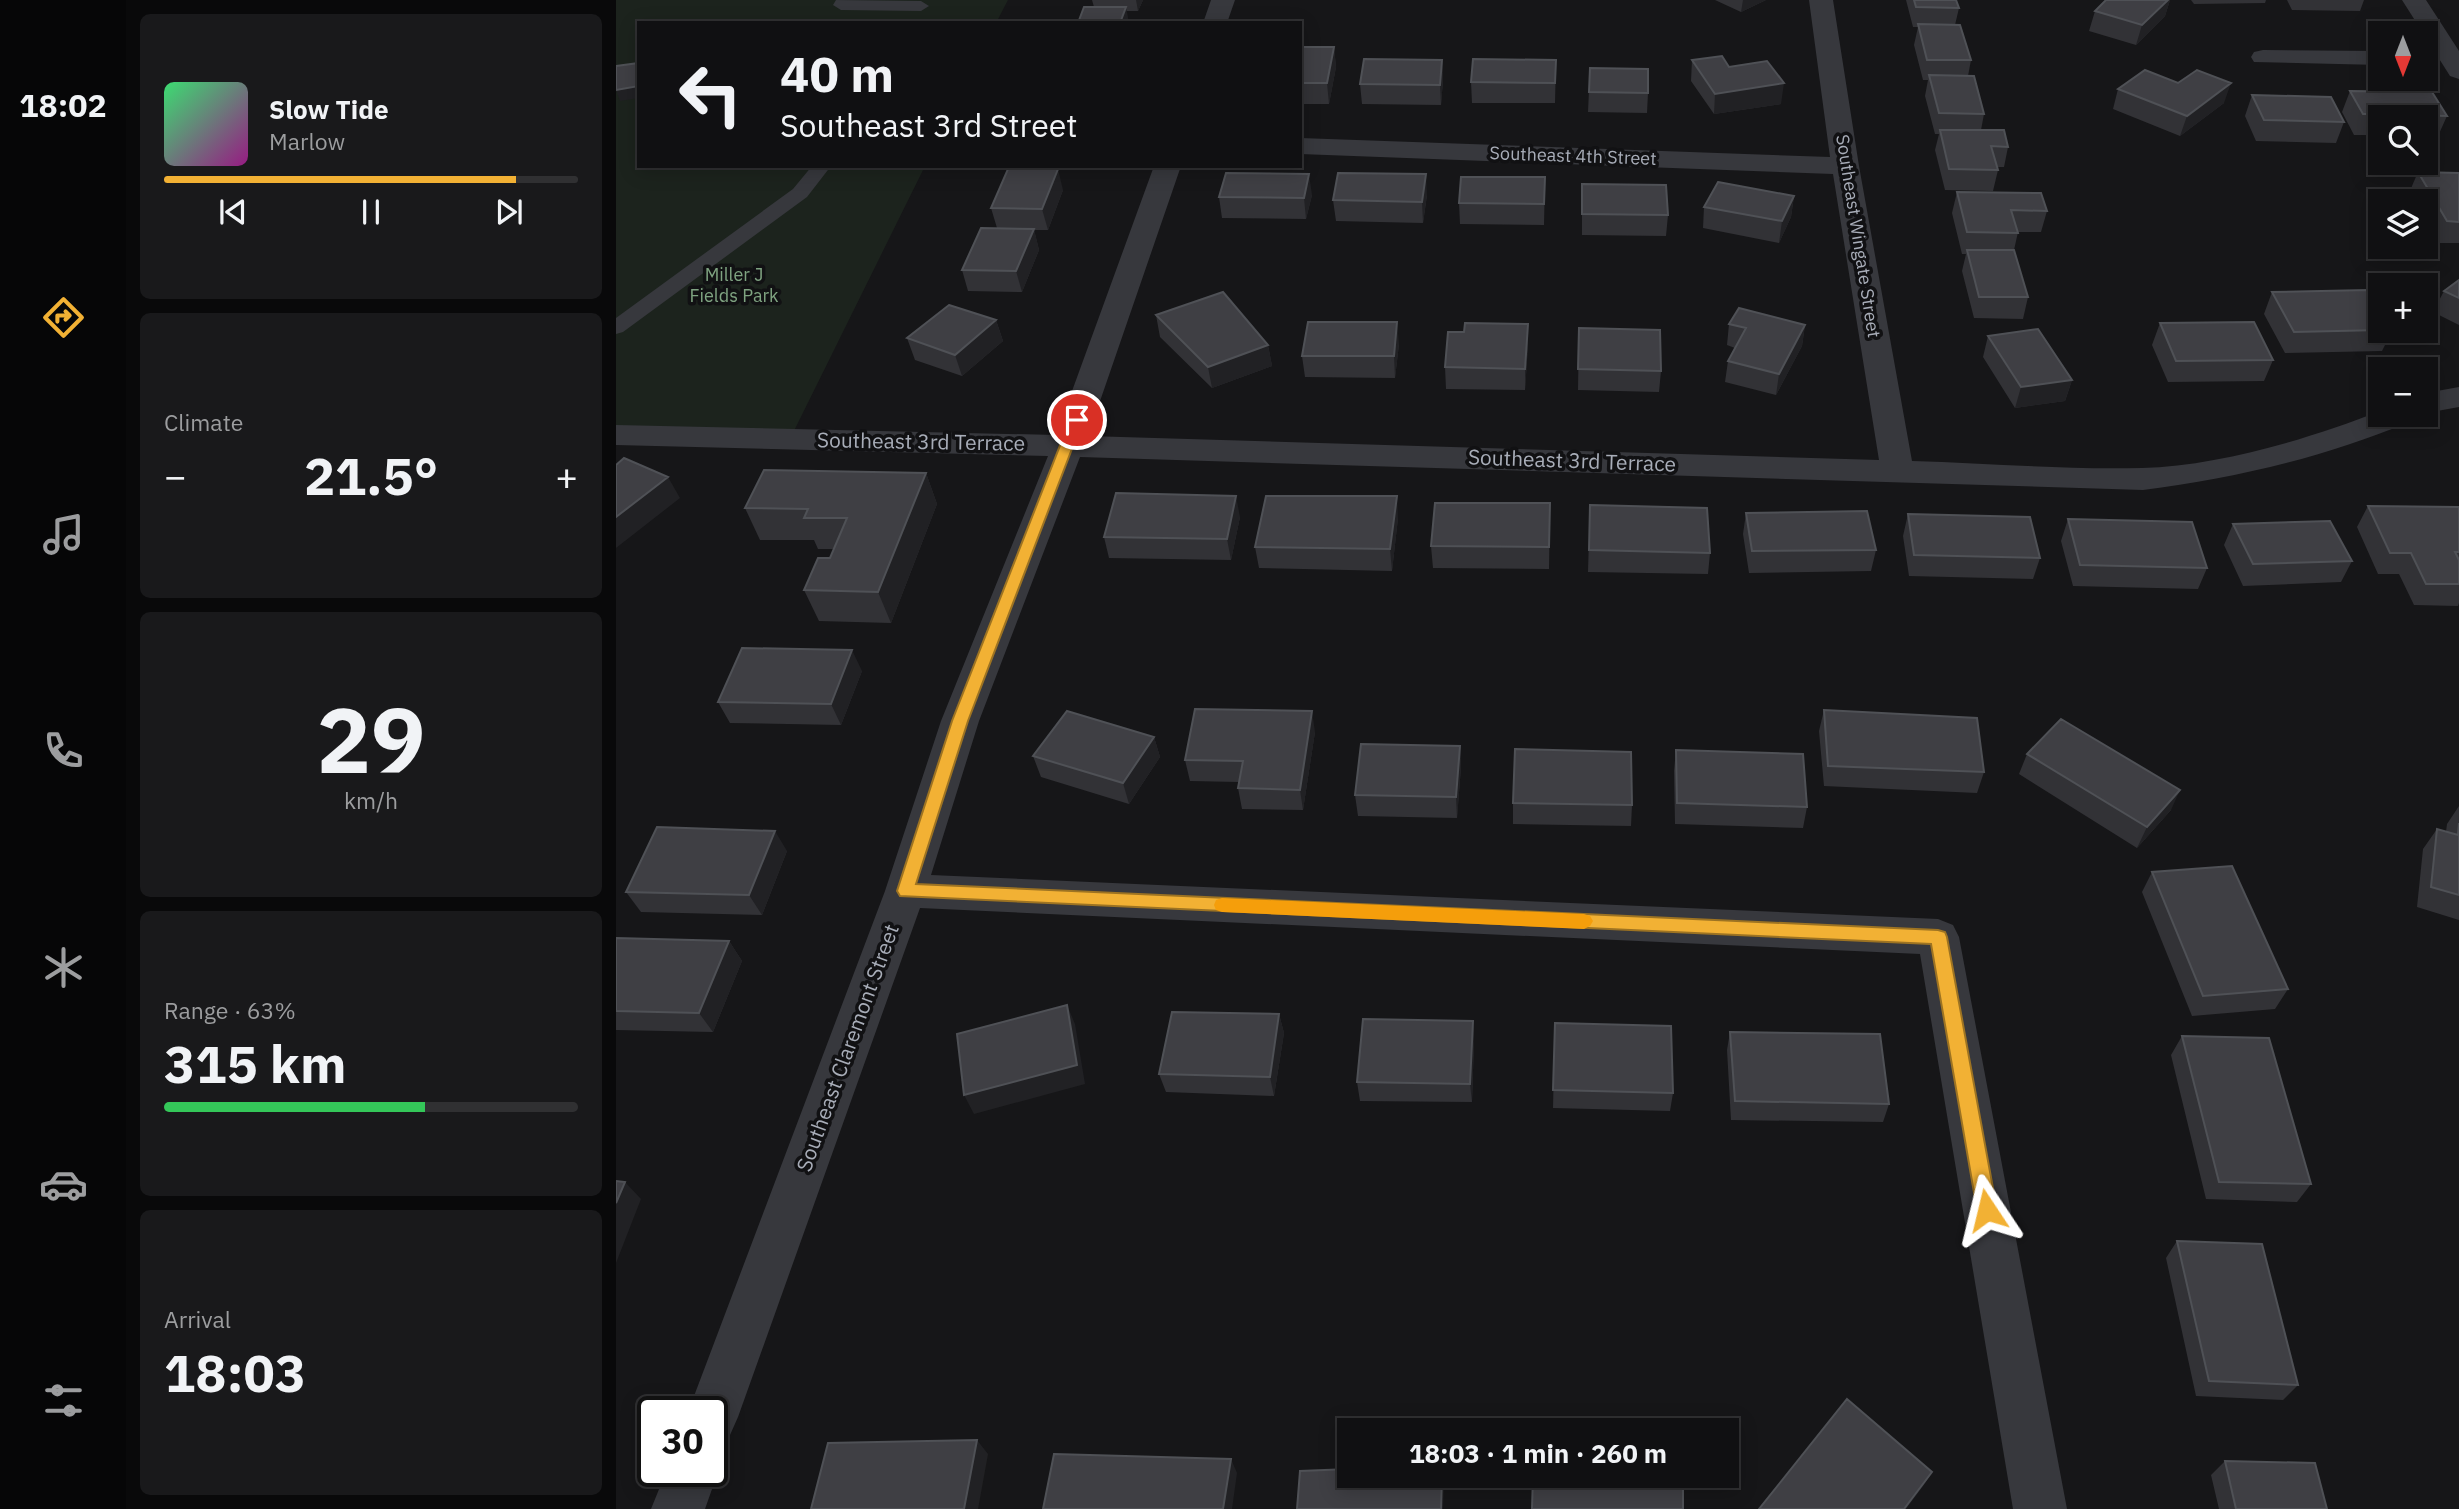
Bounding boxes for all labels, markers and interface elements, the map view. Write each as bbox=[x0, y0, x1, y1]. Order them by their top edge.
north arrow bbox=[2368, 21, 2438, 91]
map controls bbox=[2368, 21, 2438, 427]
text: 40 m bbox=[780, 42, 894, 105]
icon: left bbox=[665, 49, 756, 140]
text: 18:02 bbox=[19, 84, 107, 126]
text: Slow Tide bbox=[269, 92, 389, 126]
text: Southeast 3rd Street bbox=[780, 104, 1078, 146]
button: search bbox=[2368, 105, 2438, 175]
text: Marlow bbox=[269, 126, 345, 156]
street label: Southeast Wingate Street bbox=[1831, 133, 1886, 339]
street label: Southeast 4th Street bbox=[1489, 141, 1657, 170]
button: layers bbox=[2368, 189, 2438, 259]
icon: previous bbox=[214, 193, 252, 231]
icon: pause bbox=[352, 193, 390, 231]
icon: next bbox=[490, 193, 528, 231]
park label: Miller J Fields Park bbox=[689, 263, 779, 307]
button: + bbox=[2368, 273, 2438, 343]
icon: directions bbox=[39, 293, 88, 342]
button: − bbox=[2368, 357, 2438, 427]
pin bbox=[1047, 390, 1107, 450]
icon: arrive bbox=[1058, 401, 1096, 439]
text: Climate bbox=[164, 407, 243, 437]
street label: Southeast 3rd Terrace bbox=[817, 425, 1025, 457]
text: 21.5° bbox=[304, 442, 438, 509]
street label: Southeast 3rd Terrace bbox=[1467, 442, 1677, 478]
text: − bbox=[164, 451, 187, 500]
text: + bbox=[555, 451, 578, 500]
icon: music bbox=[39, 510, 88, 559]
text: 29 bbox=[316, 680, 426, 798]
icon: phone bbox=[39, 726, 88, 775]
text: km/h bbox=[344, 785, 398, 815]
street label: Southeast Claremont Street bbox=[789, 920, 905, 1175]
icon: climate bbox=[39, 943, 88, 992]
text: Range · 63% bbox=[164, 995, 296, 1025]
text: 315 km bbox=[164, 1030, 346, 1097]
icon: car bbox=[39, 1160, 88, 1209]
position arrow bbox=[1950, 1173, 2024, 1247]
text: Arrival bbox=[164, 1304, 231, 1334]
text: 18:03 bbox=[164, 1339, 306, 1406]
icon: filters bbox=[39, 1376, 88, 1425]
speed limit sign: 30 bbox=[637, 1396, 728, 1487]
text: 18:03 · 1 min · 260 m bbox=[1409, 1436, 1667, 1470]

